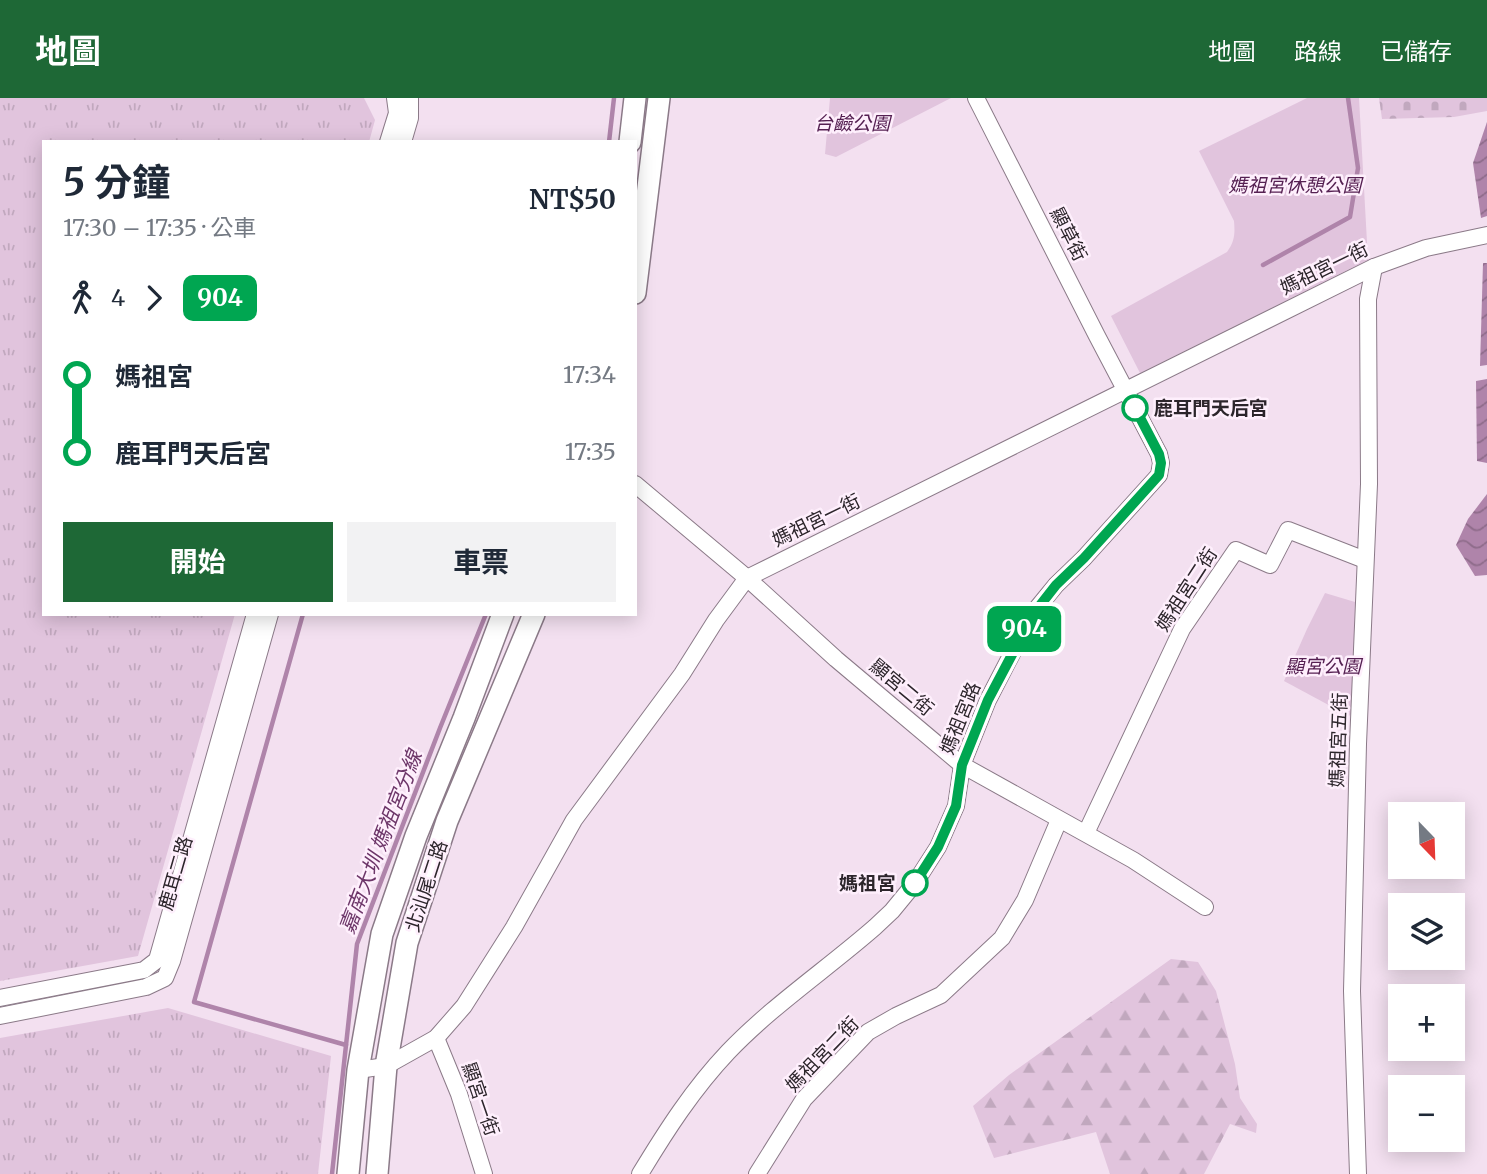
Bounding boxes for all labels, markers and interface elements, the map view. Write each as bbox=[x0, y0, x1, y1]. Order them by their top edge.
text: 地圖 bbox=[35, 31, 101, 72]
text: 地圖 bbox=[1208, 36, 1256, 67]
text: 路線 bbox=[1294, 36, 1342, 67]
text: 已儲存 bbox=[1380, 36, 1452, 67]
park label: 台鹼公園 bbox=[814, 111, 893, 135]
text: 5 分鐘 bbox=[63, 159, 170, 206]
park label: 媽祖宮休憩公園 bbox=[1228, 173, 1364, 197]
text: NT$50 bbox=[529, 183, 616, 216]
street label: 顯草街 bbox=[1045, 203, 1093, 265]
text: 17:30 – 17:35 · 公車 bbox=[63, 213, 257, 242]
street label: 媽祖宮一街 bbox=[1276, 236, 1372, 300]
icon: walk bbox=[63, 279, 101, 317]
icon: forward bbox=[135, 279, 173, 317]
text: 904 bbox=[197, 282, 243, 313]
text: 4 bbox=[111, 283, 125, 312]
text: 媽祖宮 bbox=[115, 360, 193, 393]
text: 17:34 bbox=[563, 360, 616, 389]
marker: 鹿耳門天后宮 bbox=[1122, 395, 1148, 421]
place label: 鹿耳門天后宮 bbox=[1154, 396, 1268, 420]
text: 鹿耳門天后宮 bbox=[115, 437, 271, 470]
text: 17:35 bbox=[565, 437, 616, 466]
street label: 媽祖宮一街 bbox=[768, 488, 864, 552]
button: 開始 bbox=[63, 522, 333, 602]
button: 車票 bbox=[347, 522, 616, 602]
street label: 媽祖宮二街 bbox=[1150, 543, 1222, 635]
line badge: 904 bbox=[984, 606, 1064, 652]
text: 904 bbox=[1001, 613, 1047, 644]
street label: 顯宮二街 bbox=[865, 653, 939, 721]
park label: 顯宮公園 bbox=[1285, 654, 1364, 678]
street label: 媽祖宮路 bbox=[935, 678, 985, 758]
street label: 媽祖宮五街 bbox=[1324, 692, 1352, 788]
water label: 嘉南大圳 媽祖宮分線 bbox=[333, 745, 429, 937]
north arrow bbox=[1388, 802, 1465, 878]
map controls bbox=[1388, 802, 1465, 1152]
street label: 鹿耳二路 bbox=[153, 833, 197, 913]
street label: 北汕尾二路 bbox=[400, 837, 452, 935]
marker: 媽祖宮 bbox=[902, 870, 928, 896]
place label: 媽祖宮 bbox=[839, 871, 896, 895]
button: layers bbox=[1388, 893, 1465, 970]
button: + bbox=[1388, 984, 1465, 1061]
street label: 媽祖宮二街 bbox=[780, 1011, 864, 1097]
street label: 顯宮一街 bbox=[457, 1059, 505, 1139]
button: − bbox=[1388, 1075, 1465, 1152]

